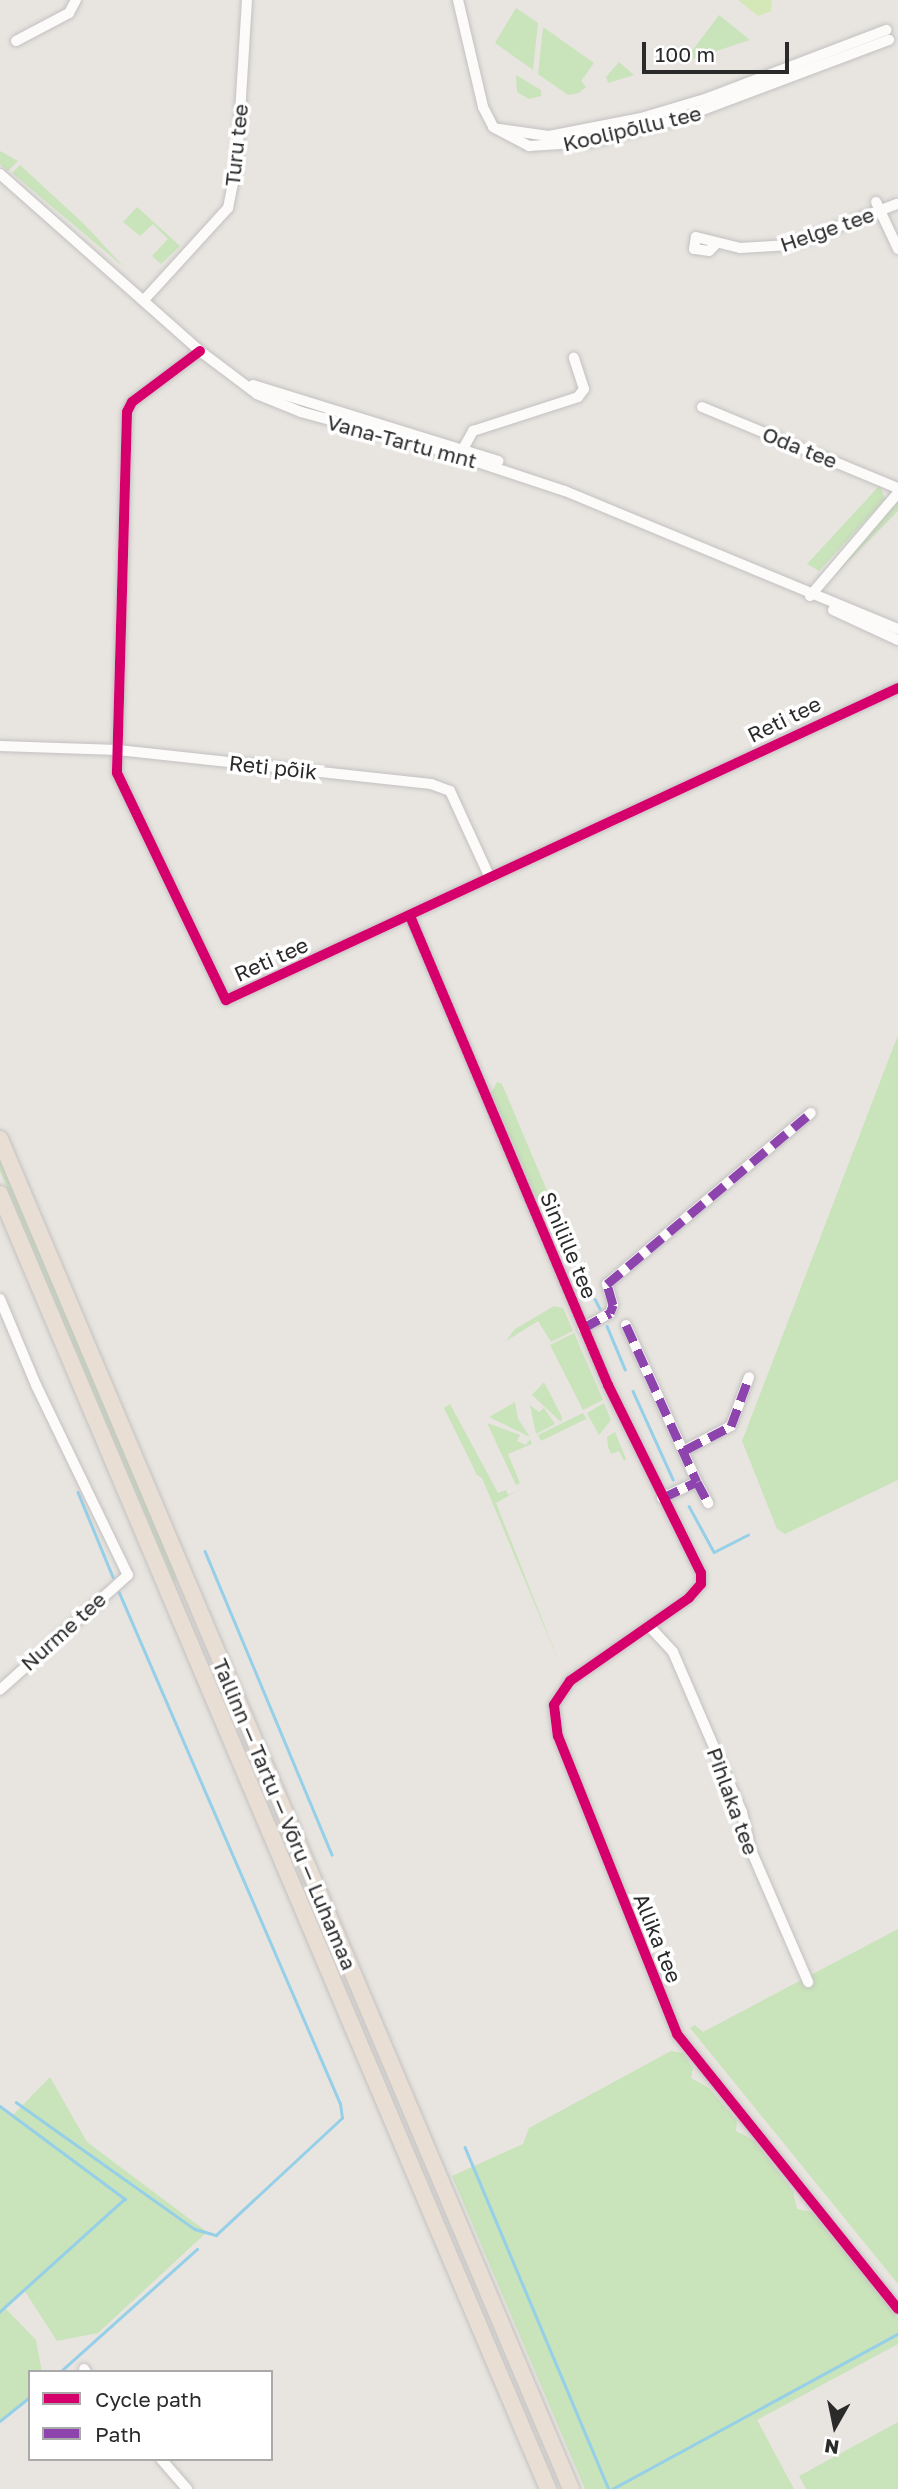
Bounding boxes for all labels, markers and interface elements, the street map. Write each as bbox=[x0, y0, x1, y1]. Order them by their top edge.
scale bar bbox=[646, 28, 793, 72]
text: 100 m bbox=[655, 41, 715, 67]
street label: Koolipõllu tee bbox=[560, 100, 704, 156]
street label: Turu tee bbox=[219, 103, 253, 187]
street label: Helge tee bbox=[777, 201, 877, 257]
street label: Vana-Tartu mnt bbox=[324, 409, 480, 473]
street label: Oda tee bbox=[759, 421, 841, 473]
street label: Reti tee bbox=[743, 691, 825, 747]
street label: Reti põik bbox=[228, 750, 318, 784]
street label: Reti tee bbox=[230, 932, 312, 986]
street label: Sinilille tee bbox=[535, 1188, 603, 1302]
street label: Nurme tee bbox=[15, 1586, 111, 1676]
street label: Tallinn — Tartu — Võru — Luhamaa bbox=[208, 1655, 362, 1973]
street label: Pihlaka tee bbox=[702, 1744, 764, 1858]
street label: Allika tee bbox=[629, 1890, 687, 1986]
legend bbox=[28, 2370, 273, 2461]
text: Cycle path bbox=[95, 2386, 202, 2412]
north arrow bbox=[800, 2391, 870, 2461]
text: Path bbox=[95, 2421, 142, 2447]
text: N bbox=[823, 2435, 841, 2460]

